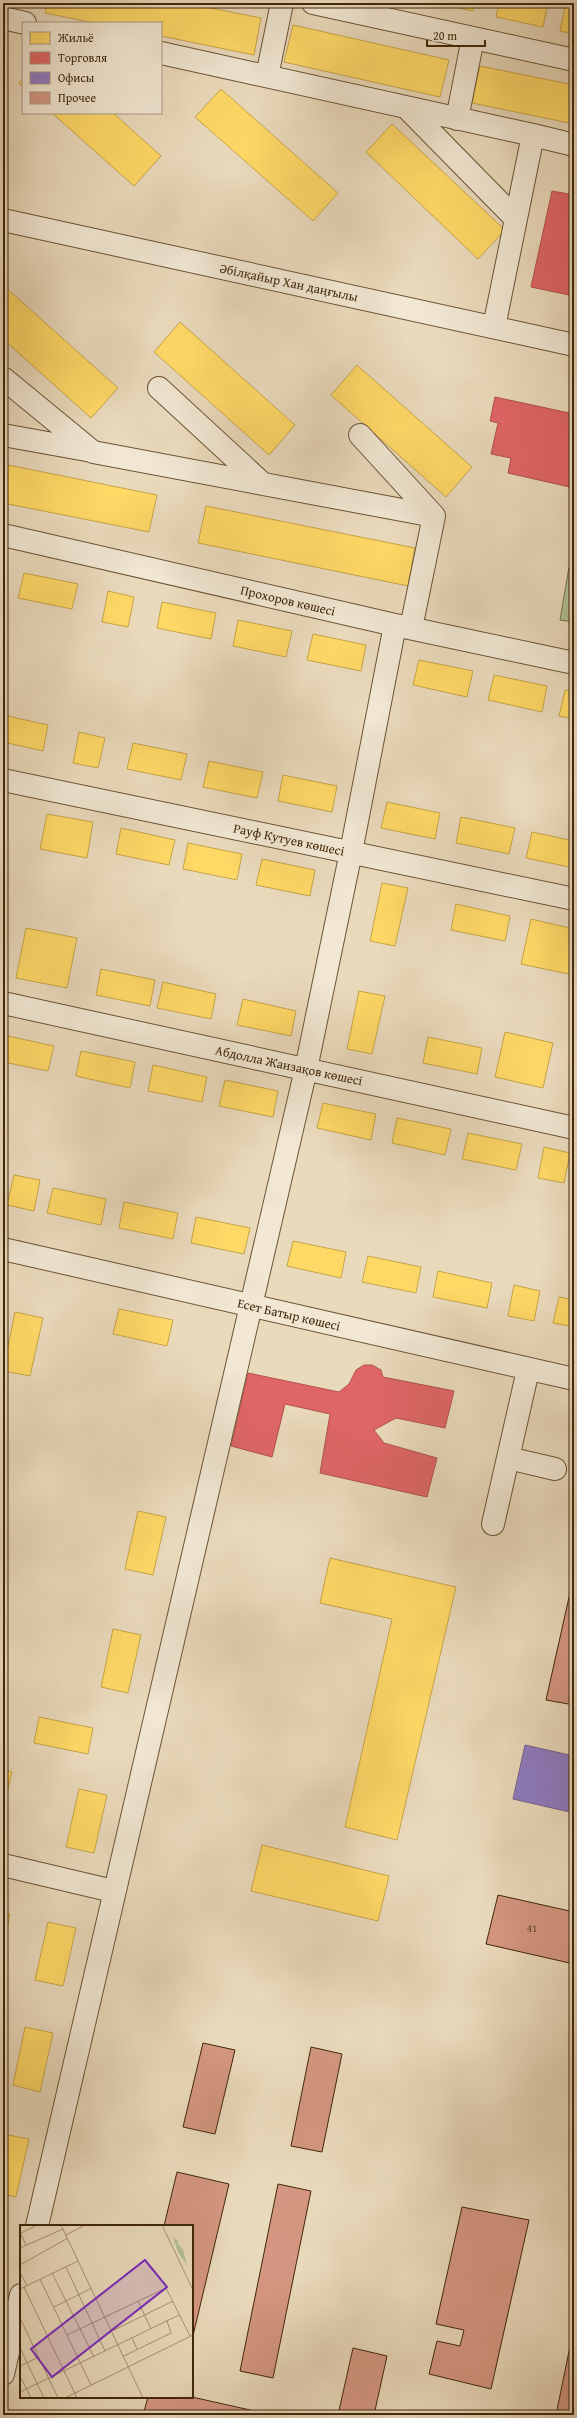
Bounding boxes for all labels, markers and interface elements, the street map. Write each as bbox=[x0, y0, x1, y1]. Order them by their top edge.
legend bbox=[22, 22, 162, 114]
scale bar bbox=[427, 22, 485, 48]
text: 20 m bbox=[433, 27, 457, 44]
text: Жильё bbox=[57, 29, 94, 46]
text: Торговля bbox=[58, 49, 107, 66]
text: Офисы bbox=[58, 69, 95, 86]
text: Прочее bbox=[58, 89, 96, 106]
street label: Әбілқайыр Хан даңғылы bbox=[218, 259, 360, 306]
street label: Прохоров көшесі bbox=[239, 580, 338, 621]
street label: Рауф Кутуев көшесі bbox=[232, 818, 346, 861]
street label: Абдолла Жанзақов көшесі bbox=[213, 1041, 365, 1090]
street label: Есет Батыр көшесі bbox=[236, 1293, 343, 1336]
house number: 41 bbox=[527, 1920, 537, 1936]
inset map bbox=[20, 2225, 193, 2398]

